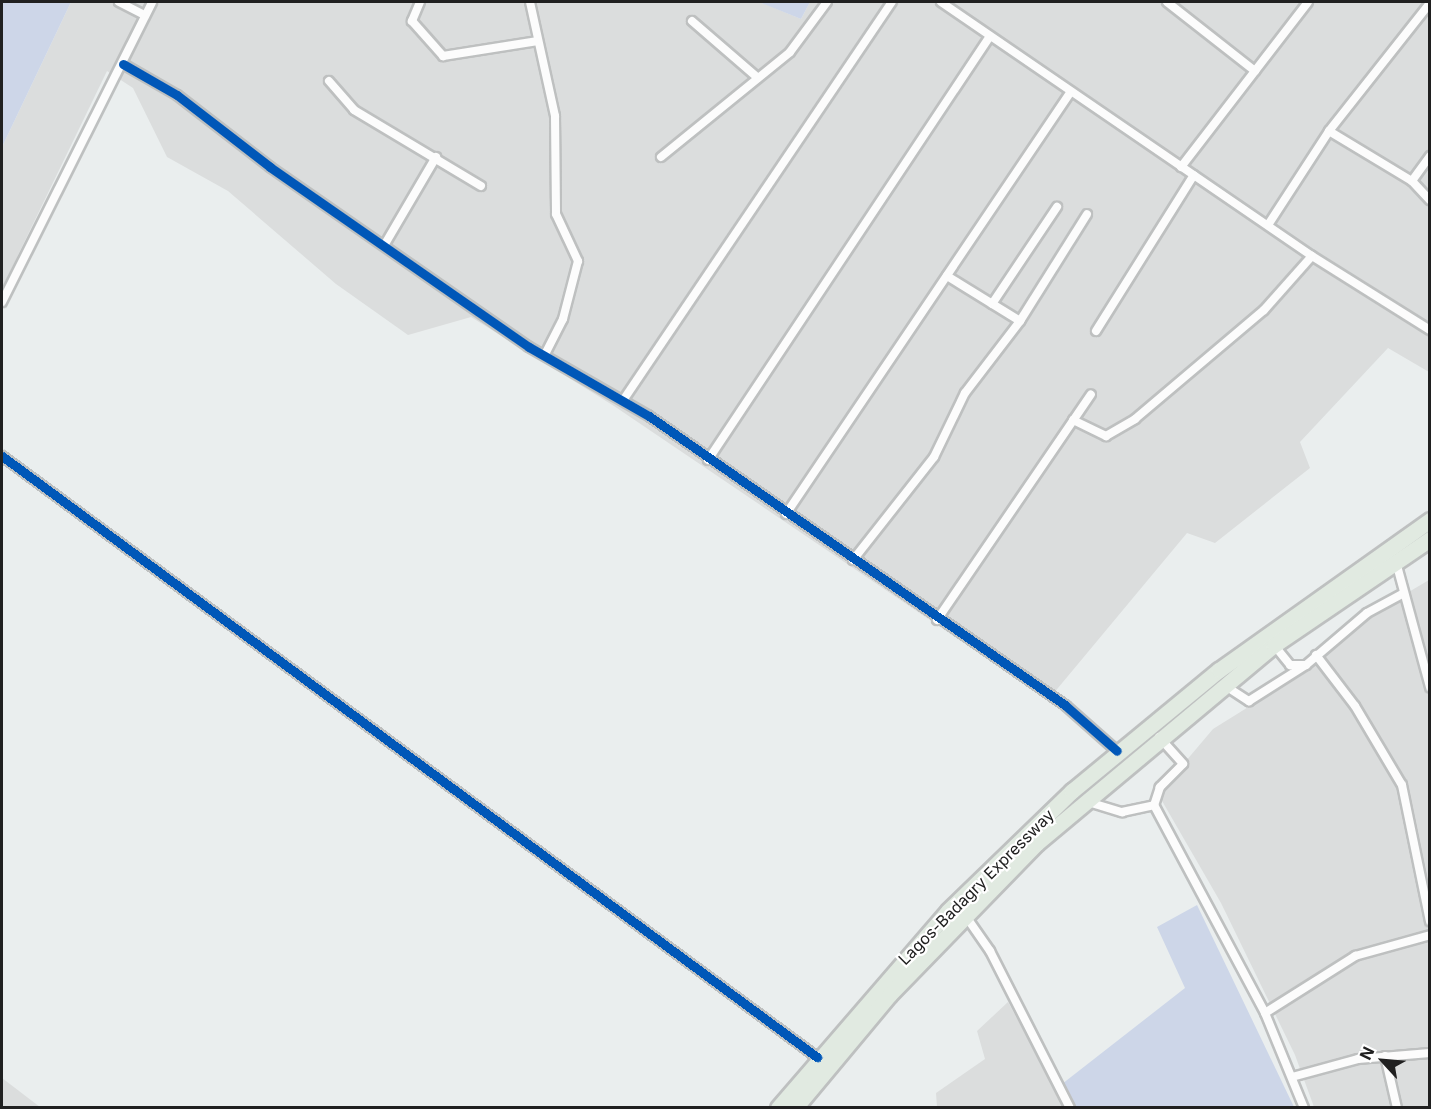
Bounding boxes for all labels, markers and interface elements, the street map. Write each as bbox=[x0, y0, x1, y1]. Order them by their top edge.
street label: Lagos-Badagry Expressway bbox=[894, 805, 1058, 969]
north arrow bbox=[1353, 1031, 1413, 1091]
text: N bbox=[1355, 1043, 1378, 1063]

